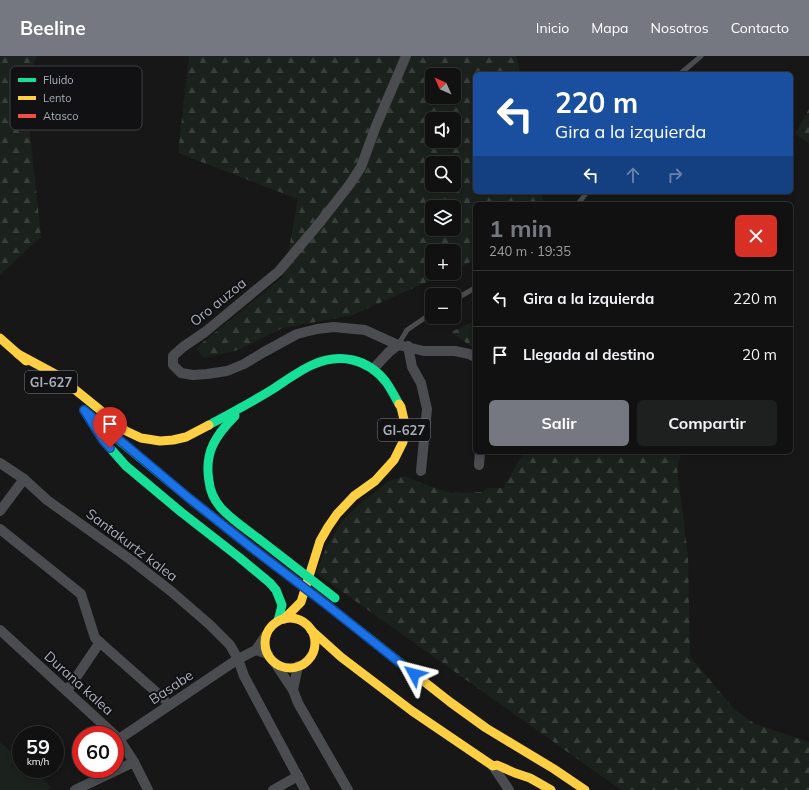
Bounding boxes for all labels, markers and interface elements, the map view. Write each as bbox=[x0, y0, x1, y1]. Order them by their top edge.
text: Beeline bbox=[20, 16, 86, 40]
text: Inicio bbox=[536, 19, 569, 37]
text: Mapa bbox=[591, 19, 629, 37]
text: Nosotros bbox=[651, 19, 709, 37]
text: Contacto bbox=[731, 19, 789, 37]
legend bbox=[10, 66, 142, 130]
north arrow bbox=[425, 68, 461, 104]
map controls bbox=[425, 68, 461, 324]
text: Fluido bbox=[43, 73, 74, 87]
text: 220 m bbox=[555, 85, 638, 120]
icon: left bbox=[489, 88, 541, 140]
text: Lento bbox=[43, 91, 71, 105]
text: Atasco bbox=[43, 109, 78, 123]
button: sound bbox=[425, 112, 461, 148]
text: Gira a la izquierda bbox=[555, 120, 706, 143]
button: search bbox=[425, 156, 461, 192]
icon: left bbox=[580, 164, 602, 186]
icon: ahead bbox=[622, 164, 644, 186]
icon: right bbox=[664, 164, 686, 186]
button: layers bbox=[425, 200, 461, 236]
text: 1 min bbox=[489, 213, 552, 243]
button: close bbox=[735, 215, 777, 257]
text: 240 m · 19:35 bbox=[489, 243, 571, 259]
button: + bbox=[425, 244, 461, 280]
street label: Oro auzoa bbox=[186, 274, 250, 330]
button: − bbox=[425, 288, 461, 324]
icon: left bbox=[489, 288, 511, 310]
text: Gira a la izquierda bbox=[523, 289, 654, 308]
text: 220 m bbox=[733, 289, 777, 308]
icon: arrive bbox=[489, 344, 511, 366]
text: Llegada al destino bbox=[523, 345, 655, 364]
text: 20 m bbox=[742, 345, 777, 364]
road number: GI-627 bbox=[25, 371, 77, 393]
button: Salir bbox=[489, 400, 629, 446]
button: Compartir bbox=[637, 400, 777, 446]
pin bbox=[93, 407, 127, 448]
icon: arrive bbox=[99, 413, 121, 435]
road number: GI-627 bbox=[378, 419, 430, 441]
street label: Santakurtz kalea bbox=[83, 505, 181, 585]
street label: Durana kalea bbox=[41, 647, 117, 719]
position arrow bbox=[393, 653, 435, 695]
street label: Basabe bbox=[146, 666, 196, 708]
speed limit sign: 60 bbox=[72, 726, 124, 778]
text: 59 bbox=[26, 734, 50, 759]
text: km/h bbox=[27, 755, 49, 768]

